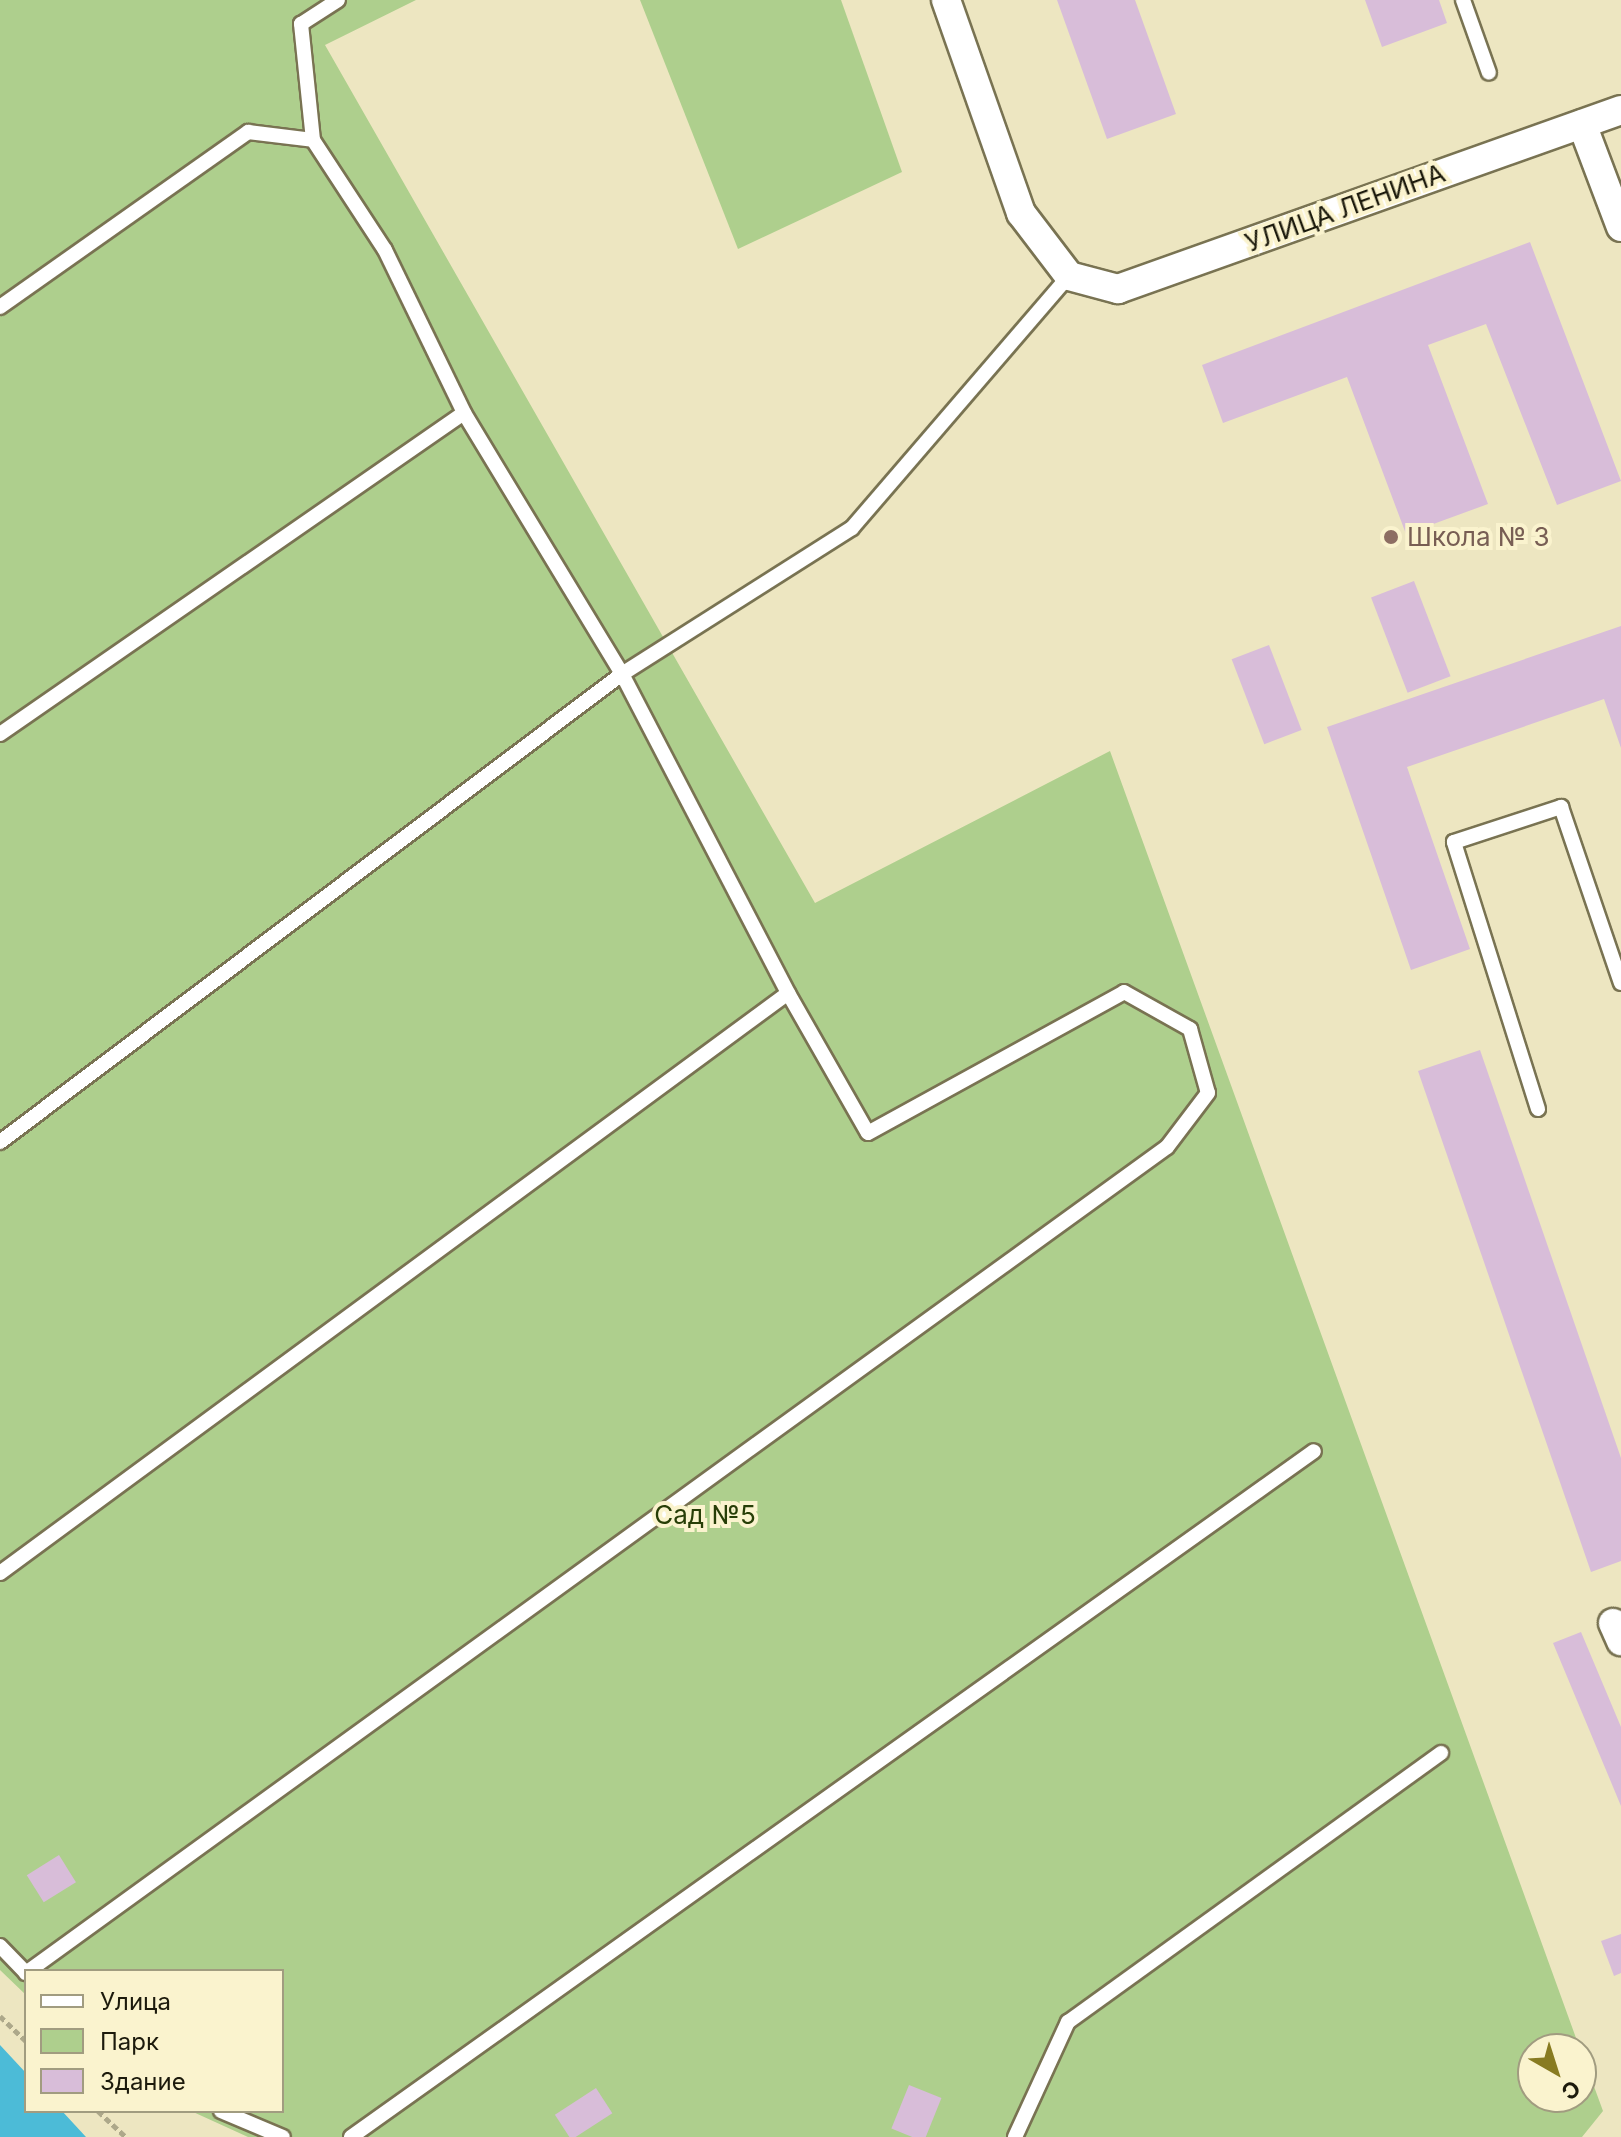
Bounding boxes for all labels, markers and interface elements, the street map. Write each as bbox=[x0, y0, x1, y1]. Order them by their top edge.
street label: УЛИЦА ЛЕНИНА bbox=[1241, 157, 1449, 259]
place label: Школа № 3 bbox=[1407, 521, 1550, 553]
marker: Школа № 3 bbox=[1382, 528, 1400, 546]
park label: Сад №5 bbox=[654, 1499, 756, 1531]
legend bbox=[24, 1969, 284, 2113]
text: Улица bbox=[100, 1987, 171, 2016]
text: Парк bbox=[100, 2027, 159, 2056]
north arrow bbox=[1517, 2033, 1597, 2113]
text: Здание bbox=[100, 2067, 186, 2096]
text: С bbox=[1556, 2075, 1585, 2105]

